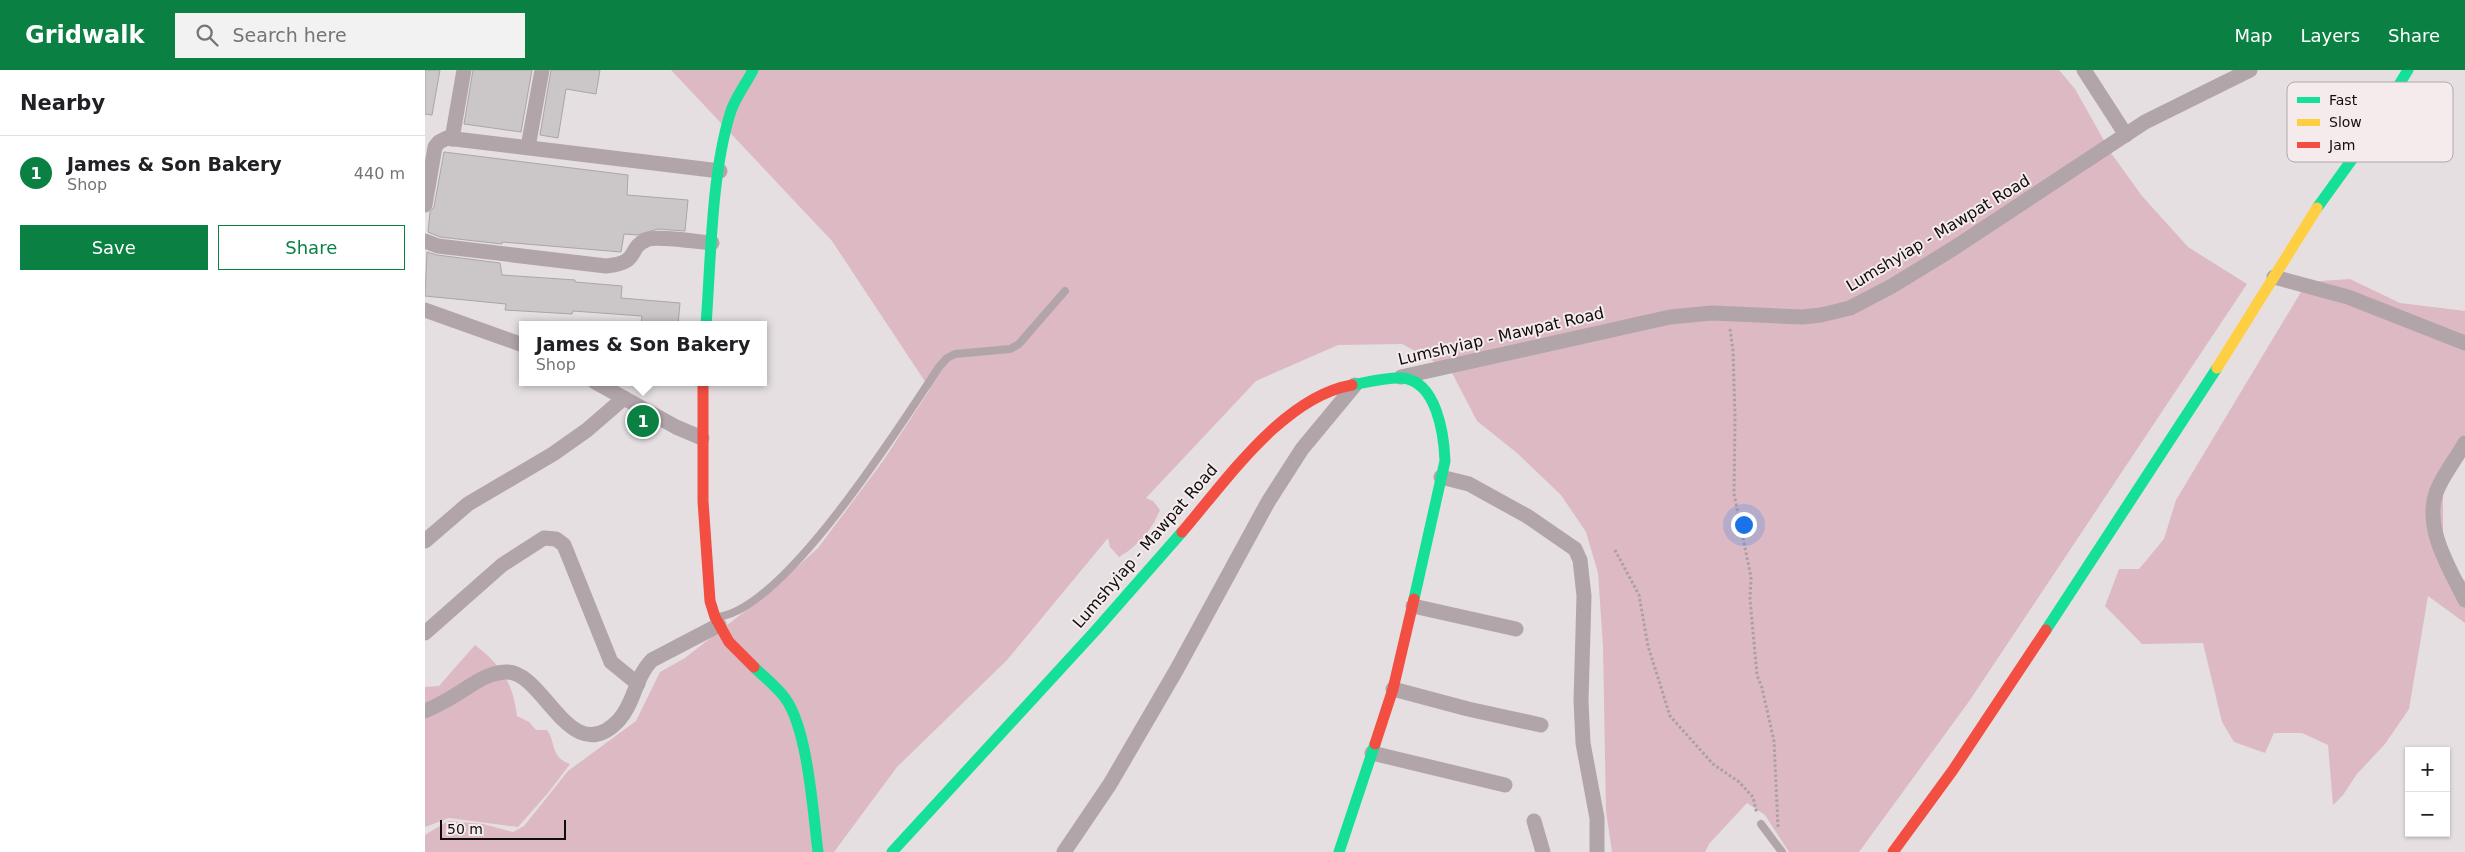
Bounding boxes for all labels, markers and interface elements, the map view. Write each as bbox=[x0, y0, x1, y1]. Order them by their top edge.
search box bbox=[175, 13, 525, 58]
text: Gridwalk bbox=[25, 21, 145, 49]
icon: search bbox=[193, 21, 221, 49]
text: Search here bbox=[233, 24, 347, 46]
text: Map bbox=[2234, 25, 2272, 46]
text: Layers bbox=[2300, 25, 2360, 46]
text: Share bbox=[2388, 25, 2440, 46]
legend bbox=[2287, 82, 2453, 162]
text: Nearby bbox=[20, 91, 105, 115]
text: Fast bbox=[2329, 92, 2358, 108]
text: Slow bbox=[2329, 114, 2362, 130]
text: Jam bbox=[2328, 137, 2355, 153]
text: James & Son Bakery bbox=[67, 153, 282, 175]
text: 1 bbox=[30, 164, 42, 183]
text: 440 m bbox=[354, 164, 405, 183]
street label: Lumshyiap - Mawpat Road bbox=[1843, 171, 2033, 295]
text: Shop bbox=[67, 175, 107, 194]
button: Save bbox=[20, 225, 208, 270]
button: Share bbox=[218, 225, 405, 270]
street label: Lumshyiap - Mawpat Road bbox=[1396, 303, 1606, 369]
popup bbox=[519, 321, 767, 386]
text: James & Son Bakery bbox=[536, 333, 750, 355]
text: Shop bbox=[536, 355, 576, 374]
pin: 1 bbox=[627, 402, 659, 440]
street label: Lumshyiap - Mawpat Road bbox=[1069, 460, 1221, 632]
your location bbox=[1731, 512, 1757, 538]
map controls bbox=[2405, 747, 2450, 837]
button: + bbox=[2405, 747, 2450, 792]
button: − bbox=[2405, 792, 2450, 837]
scale bar bbox=[440, 817, 566, 840]
text: 50 m bbox=[447, 821, 483, 837]

